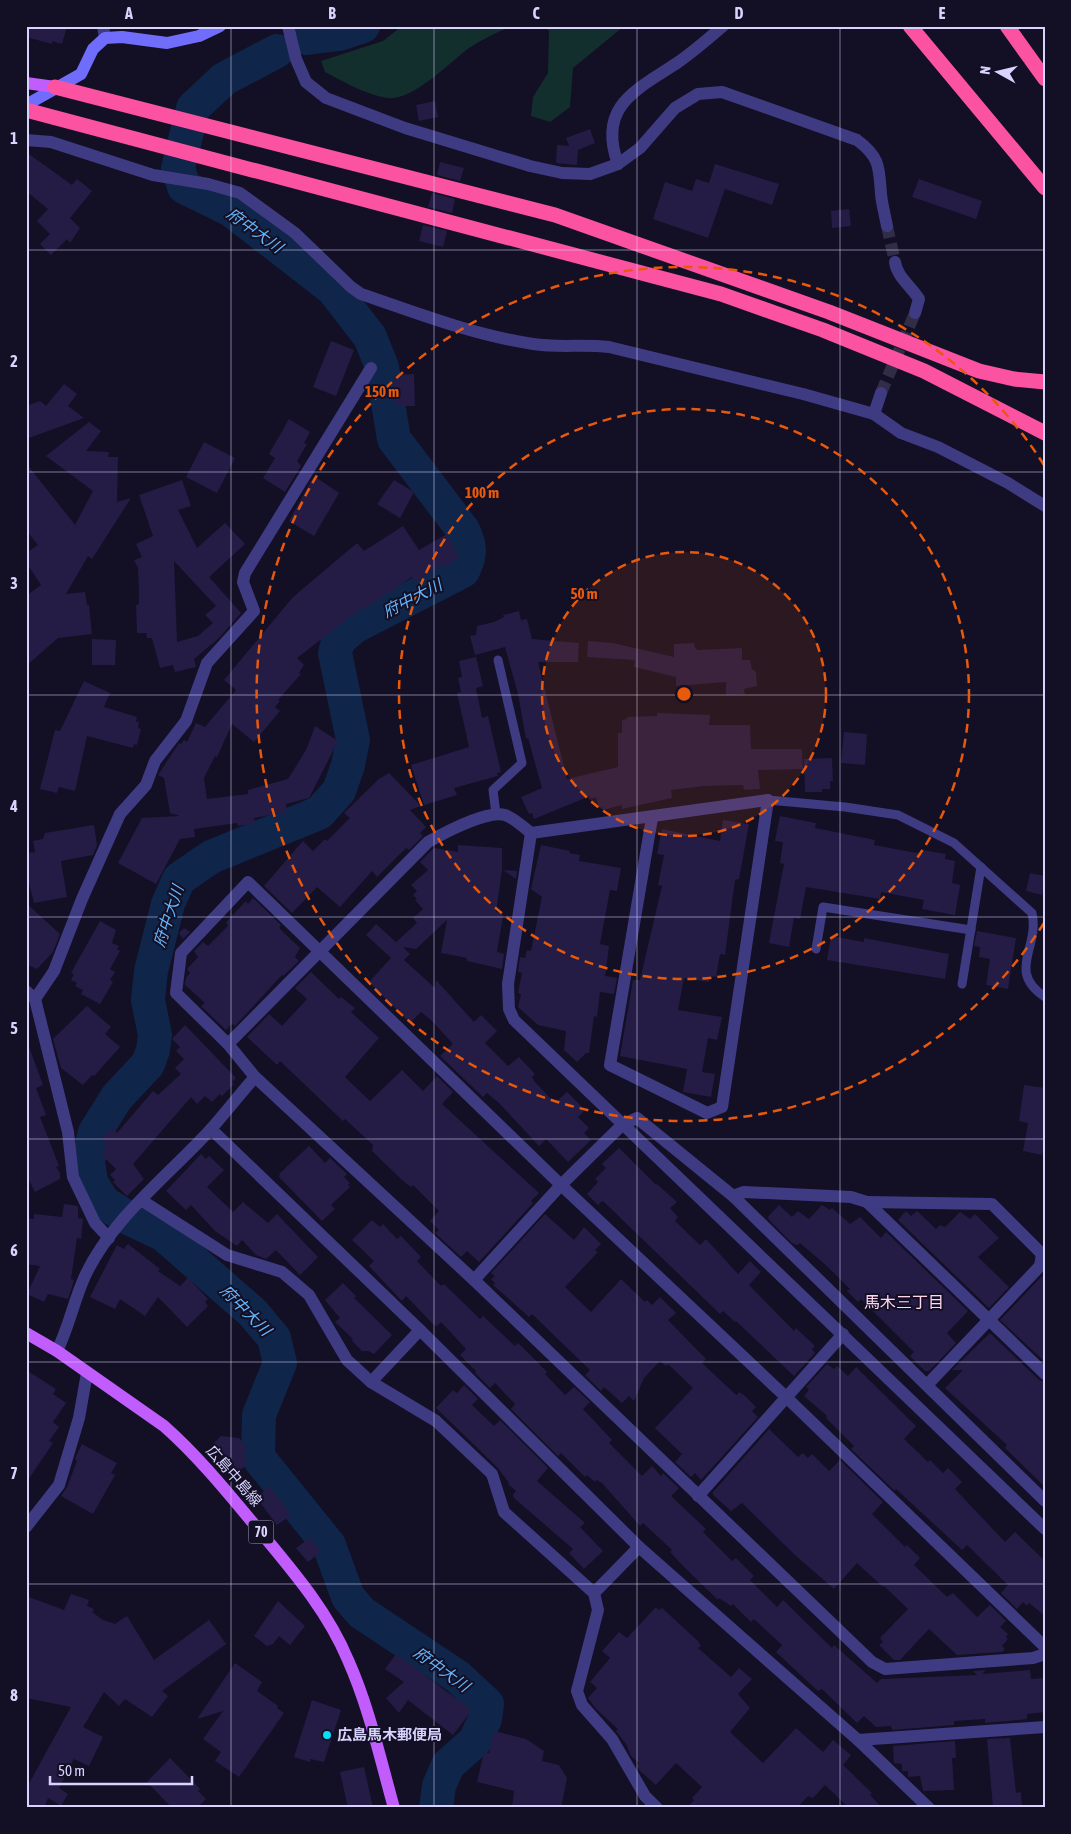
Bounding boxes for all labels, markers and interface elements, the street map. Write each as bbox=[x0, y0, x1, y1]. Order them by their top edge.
text: A bbox=[124, 4, 133, 22]
text: B bbox=[328, 4, 336, 22]
text: C bbox=[532, 4, 540, 22]
text: D bbox=[735, 4, 744, 22]
text: E bbox=[939, 4, 946, 22]
north arrow bbox=[974, 48, 1024, 98]
text: N bbox=[977, 65, 994, 75]
text: 1 bbox=[10, 129, 18, 147]
water label: 府中大川 bbox=[224, 204, 288, 257]
text: 2 bbox=[10, 352, 18, 370]
text: 150 m bbox=[365, 383, 399, 400]
text: 100 m bbox=[465, 484, 499, 501]
text: 3 bbox=[10, 574, 18, 592]
water label: 府中大川 bbox=[379, 575, 446, 621]
text: 50 m bbox=[571, 585, 598, 602]
centre of rings bbox=[675, 685, 693, 703]
text: 4 bbox=[9, 797, 18, 815]
water label: 府中大川 bbox=[150, 881, 187, 949]
text: 5 bbox=[10, 1019, 18, 1037]
text: 6 bbox=[10, 1241, 18, 1259]
water label: 府中大川 bbox=[217, 1281, 276, 1340]
district label: 馬木三丁目 bbox=[864, 1293, 944, 1311]
street label: 広島中島線 bbox=[203, 1442, 265, 1510]
text: 7 bbox=[10, 1464, 18, 1482]
road number: 70 bbox=[248, 1520, 274, 1544]
water label: 府中大川 bbox=[411, 1643, 475, 1696]
text: 8 bbox=[10, 1686, 18, 1704]
place label: 広島馬木郵便局 bbox=[337, 1726, 442, 1743]
marker: 広島馬木郵便局 bbox=[321, 1729, 333, 1741]
scale bar bbox=[50, 1754, 192, 1786]
text: 50 m bbox=[58, 1762, 85, 1779]

